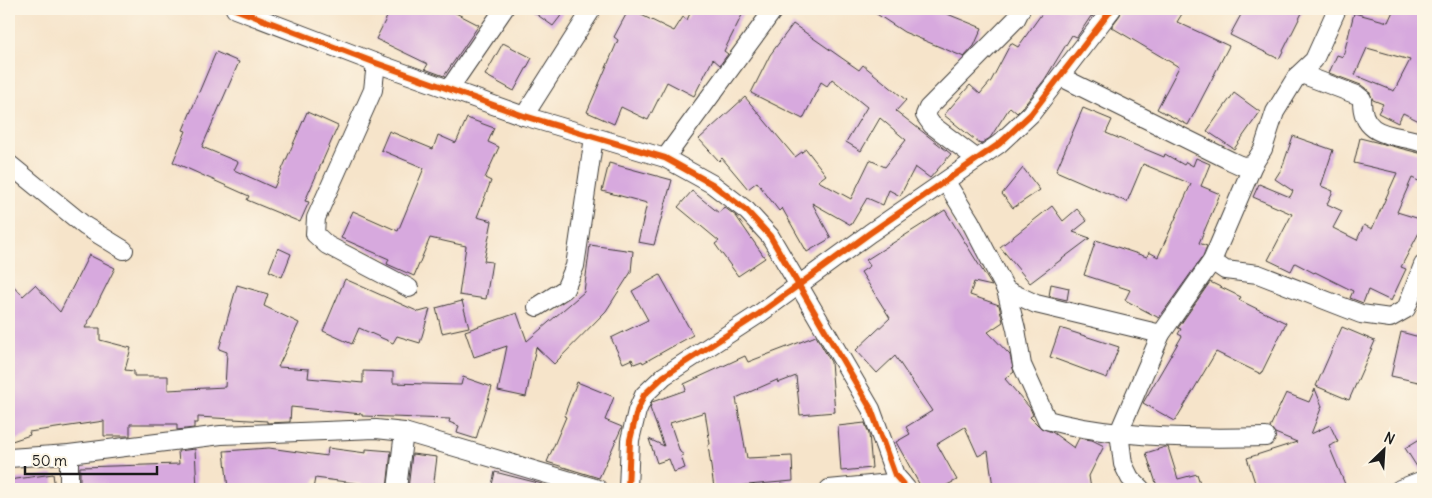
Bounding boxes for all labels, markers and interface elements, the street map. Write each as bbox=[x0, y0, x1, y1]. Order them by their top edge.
north arrow bbox=[1360, 426, 1410, 476]
text: N bbox=[1381, 428, 1398, 448]
scale bar bbox=[25, 443, 158, 475]
text: 50 m bbox=[32, 451, 67, 470]

